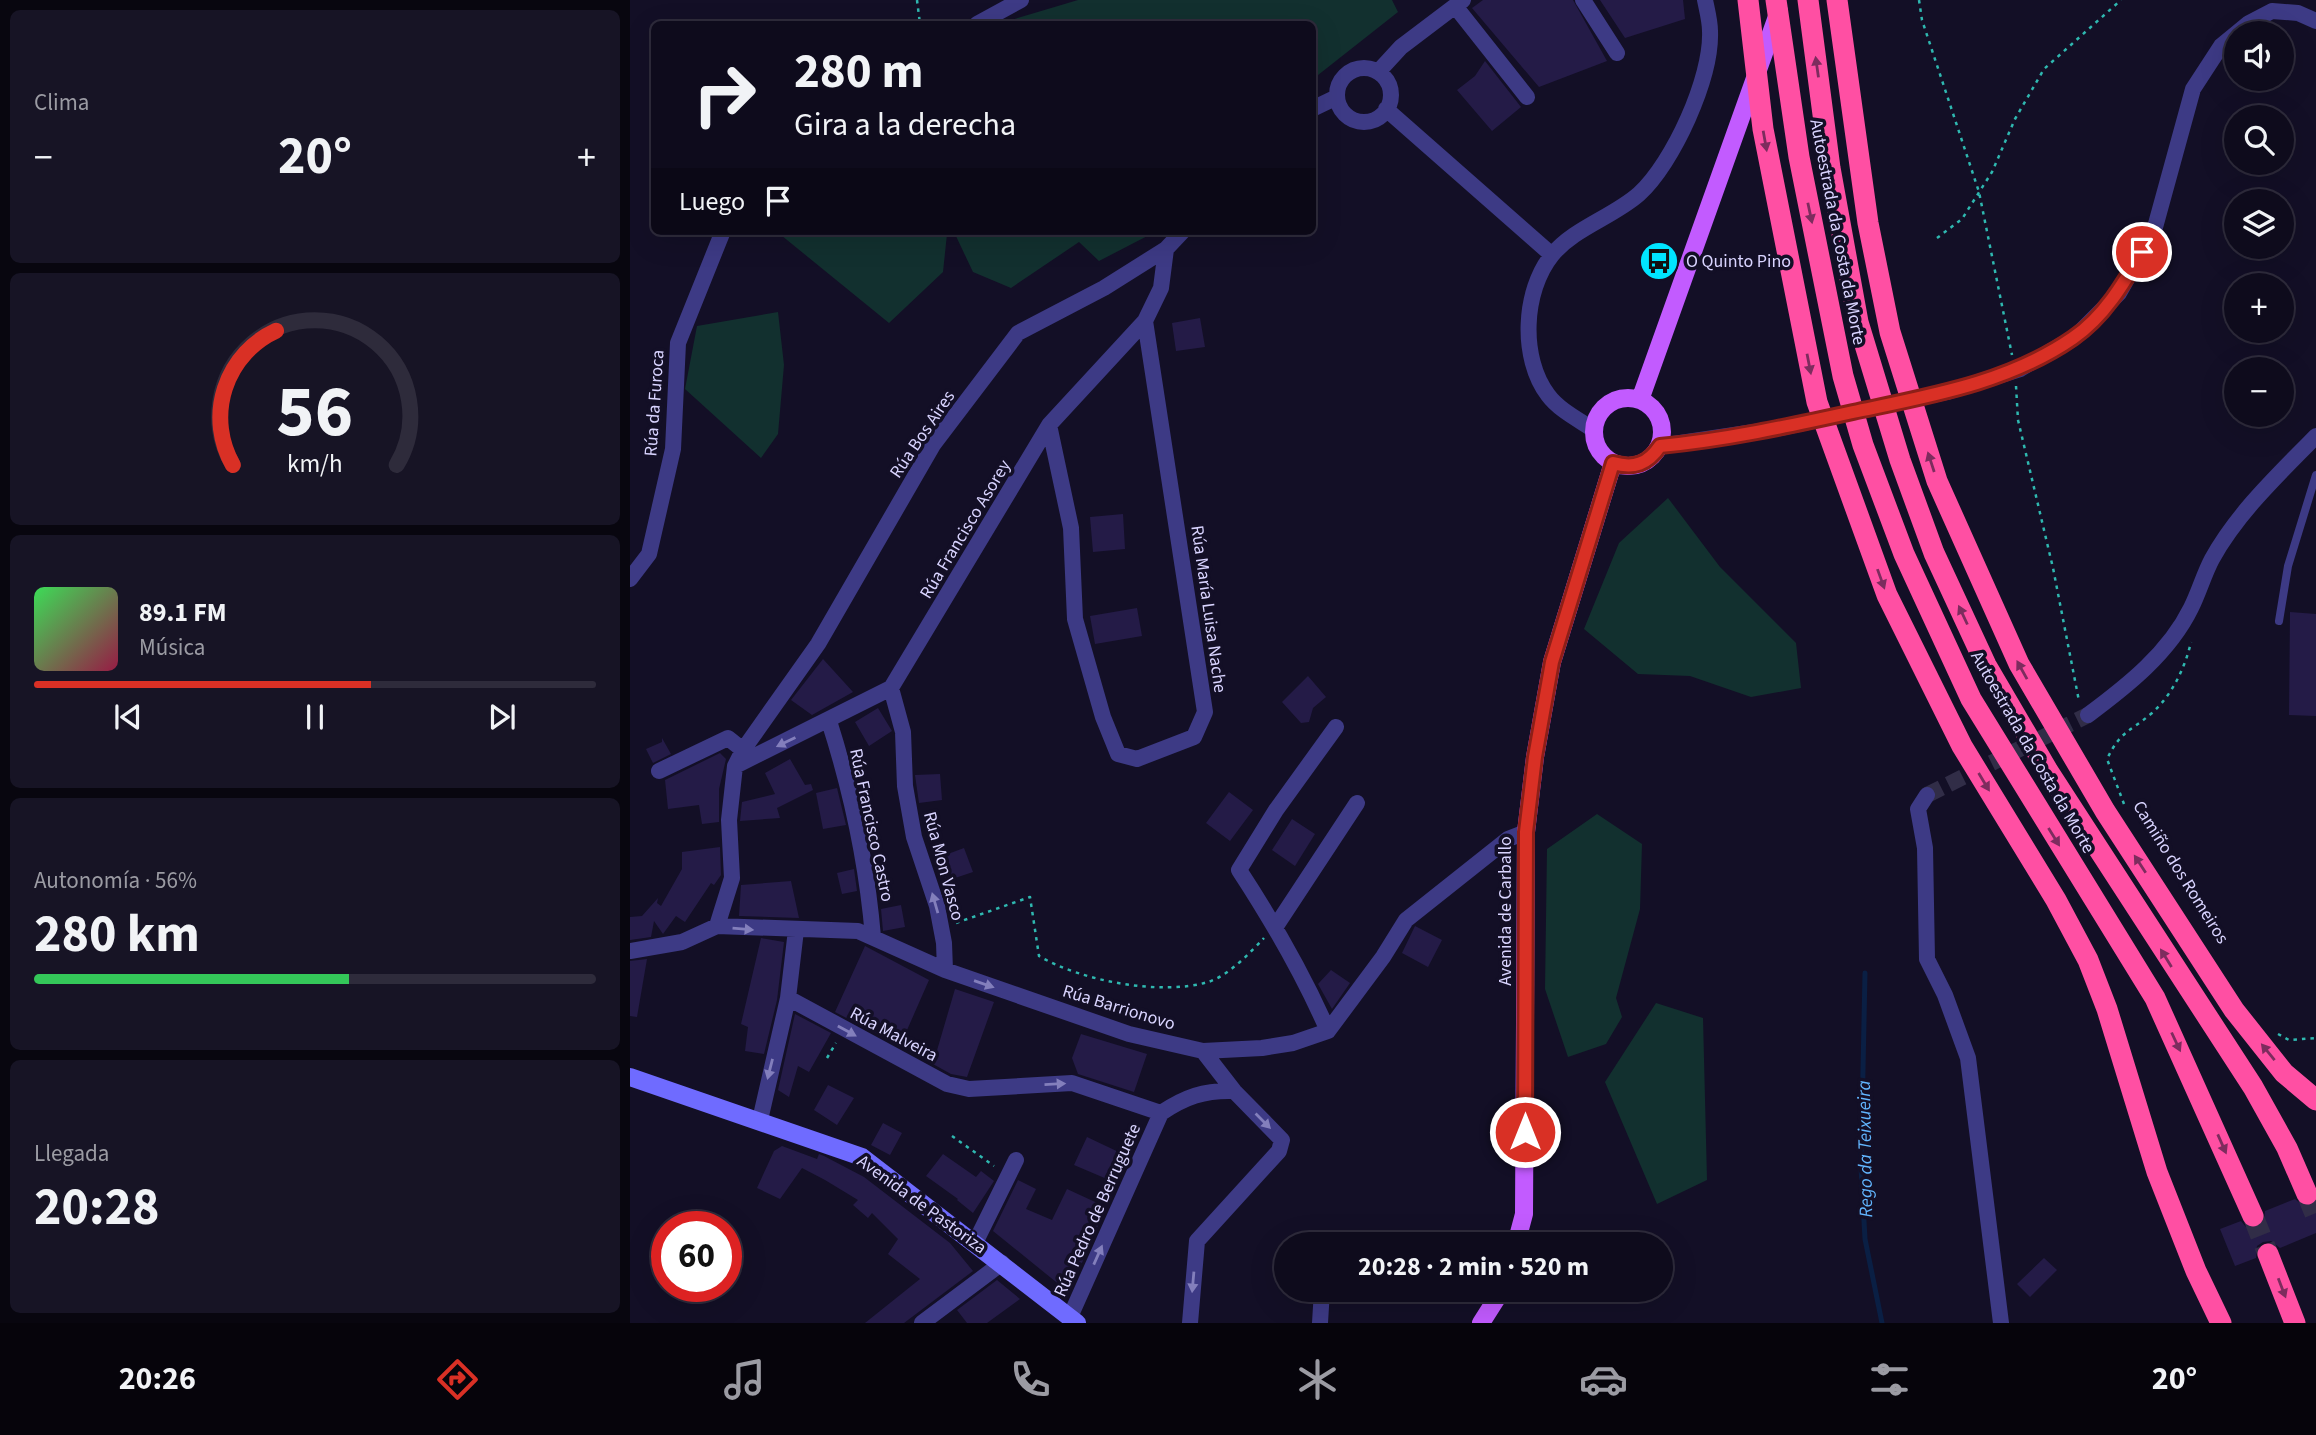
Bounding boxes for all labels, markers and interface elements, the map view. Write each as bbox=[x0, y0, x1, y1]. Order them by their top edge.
map controls bbox=[2224, 21, 2294, 427]
button: sound bbox=[2224, 21, 2294, 91]
text: 280 m bbox=[794, 37, 923, 107]
icon: right bbox=[679, 49, 770, 140]
one-way arrow bbox=[1811, 56, 1822, 78]
text: Clima bbox=[34, 86, 89, 119]
text: Gira a la derecha bbox=[794, 102, 1016, 148]
button: search bbox=[2224, 105, 2294, 175]
street label: Autoestrada da Costa da Morte bbox=[1803, 117, 1872, 347]
text: 20° bbox=[278, 120, 352, 194]
one-way arrow bbox=[1760, 130, 1771, 152]
text: − bbox=[34, 131, 53, 185]
text: + bbox=[577, 131, 596, 185]
icon: arrive bbox=[759, 182, 797, 220]
text: Luego bbox=[679, 183, 745, 220]
button: layers bbox=[2224, 189, 2294, 259]
one-way arrow bbox=[1804, 202, 1815, 224]
pin bbox=[2112, 222, 2172, 282]
icon: arrive bbox=[2123, 233, 2161, 271]
bus stop icon: O Quinto Pino bbox=[1638, 240, 1680, 282]
place label: O Quinto Pino bbox=[1686, 249, 1791, 274]
button: + bbox=[2224, 273, 2294, 343]
street label: Rúa da Furoca bbox=[638, 349, 671, 457]
one-way arrow bbox=[1804, 353, 1815, 375]
button: − bbox=[2224, 357, 2294, 427]
text: 56 bbox=[277, 360, 353, 464]
street label: Rúa Bos Aires bbox=[884, 385, 961, 483]
text: km/h bbox=[287, 446, 343, 482]
one-way arrow bbox=[1925, 451, 1936, 472]
street label: Rúa Francisco Asorey bbox=[914, 454, 1017, 604]
street label: Rúa María Luisa Nache bbox=[1184, 524, 1233, 694]
one-way arrow bbox=[1876, 569, 1887, 590]
text: 89.1 FM bbox=[139, 594, 227, 631]
one-way arrow bbox=[1957, 605, 1969, 625]
text: Música bbox=[139, 631, 205, 664]
street label: Autoestrada da Costa da Morte bbox=[1964, 647, 2101, 858]
one-way arrow bbox=[2016, 660, 2028, 679]
icon: previous bbox=[109, 698, 147, 736]
icon: pause bbox=[296, 698, 334, 736]
icon: next bbox=[483, 698, 521, 736]
one-way arrow bbox=[776, 736, 796, 748]
street label: Rúa Francisco Castro bbox=[843, 746, 900, 904]
one-way arrow bbox=[1978, 772, 1991, 791]
street label: Camiño dos Romeiros bbox=[2126, 796, 2235, 949]
street label: Rúa Mon Vasco bbox=[917, 809, 970, 923]
one-way arrow bbox=[2048, 828, 2061, 847]
street label: Avenida de Carballo bbox=[1493, 836, 1518, 986]
one-way arrow bbox=[2134, 855, 2147, 874]
text: Autonomía · 56% bbox=[34, 864, 197, 897]
one-way arrow bbox=[929, 892, 940, 914]
text: 280 km bbox=[34, 898, 200, 972]
one-way arrow bbox=[732, 924, 754, 935]
one-way arrow bbox=[2160, 948, 2173, 968]
street label: Rúa Barrionovo bbox=[1059, 978, 1178, 1036]
one-way arrow bbox=[974, 979, 995, 990]
street label: Rúa Malveira bbox=[845, 1001, 942, 1068]
one-way arrow bbox=[838, 1025, 857, 1037]
one-way arrow bbox=[2170, 1032, 2181, 1052]
one-way arrow bbox=[2261, 1044, 2276, 1061]
one-way arrow bbox=[764, 1058, 775, 1080]
one-way arrow bbox=[1044, 1078, 1066, 1089]
water label: Rego da Teixueira bbox=[1851, 1080, 1880, 1218]
position arrow bbox=[1488, 1095, 1562, 1169]
one-way arrow bbox=[1255, 1112, 1271, 1129]
street label: Rúa Pedro de Berruguete bbox=[1048, 1119, 1147, 1301]
one-way arrow bbox=[2217, 1134, 2228, 1155]
text: Llegada bbox=[34, 1137, 109, 1170]
street label: Avenida de Pastoriza bbox=[852, 1149, 992, 1260]
text: 20:28 bbox=[34, 1171, 159, 1245]
speed limit sign: 60 bbox=[651, 1211, 742, 1302]
one-way arrow bbox=[1093, 1245, 1104, 1266]
text: 20:28 · 2 min · 520 m bbox=[1358, 1248, 1589, 1285]
one-way arrow bbox=[1187, 1271, 1198, 1293]
one-way arrow bbox=[2276, 1278, 2287, 1299]
icon: directions bbox=[433, 1355, 482, 1404]
icon: music bbox=[720, 1355, 769, 1404]
icon: phone bbox=[1006, 1355, 1055, 1404]
icon: climate bbox=[1293, 1355, 1342, 1404]
icon: car bbox=[1579, 1355, 1628, 1404]
icon: filters bbox=[1865, 1355, 1914, 1404]
text: 20:26 bbox=[119, 1356, 196, 1402]
text: 20° bbox=[2152, 1356, 2197, 1402]

